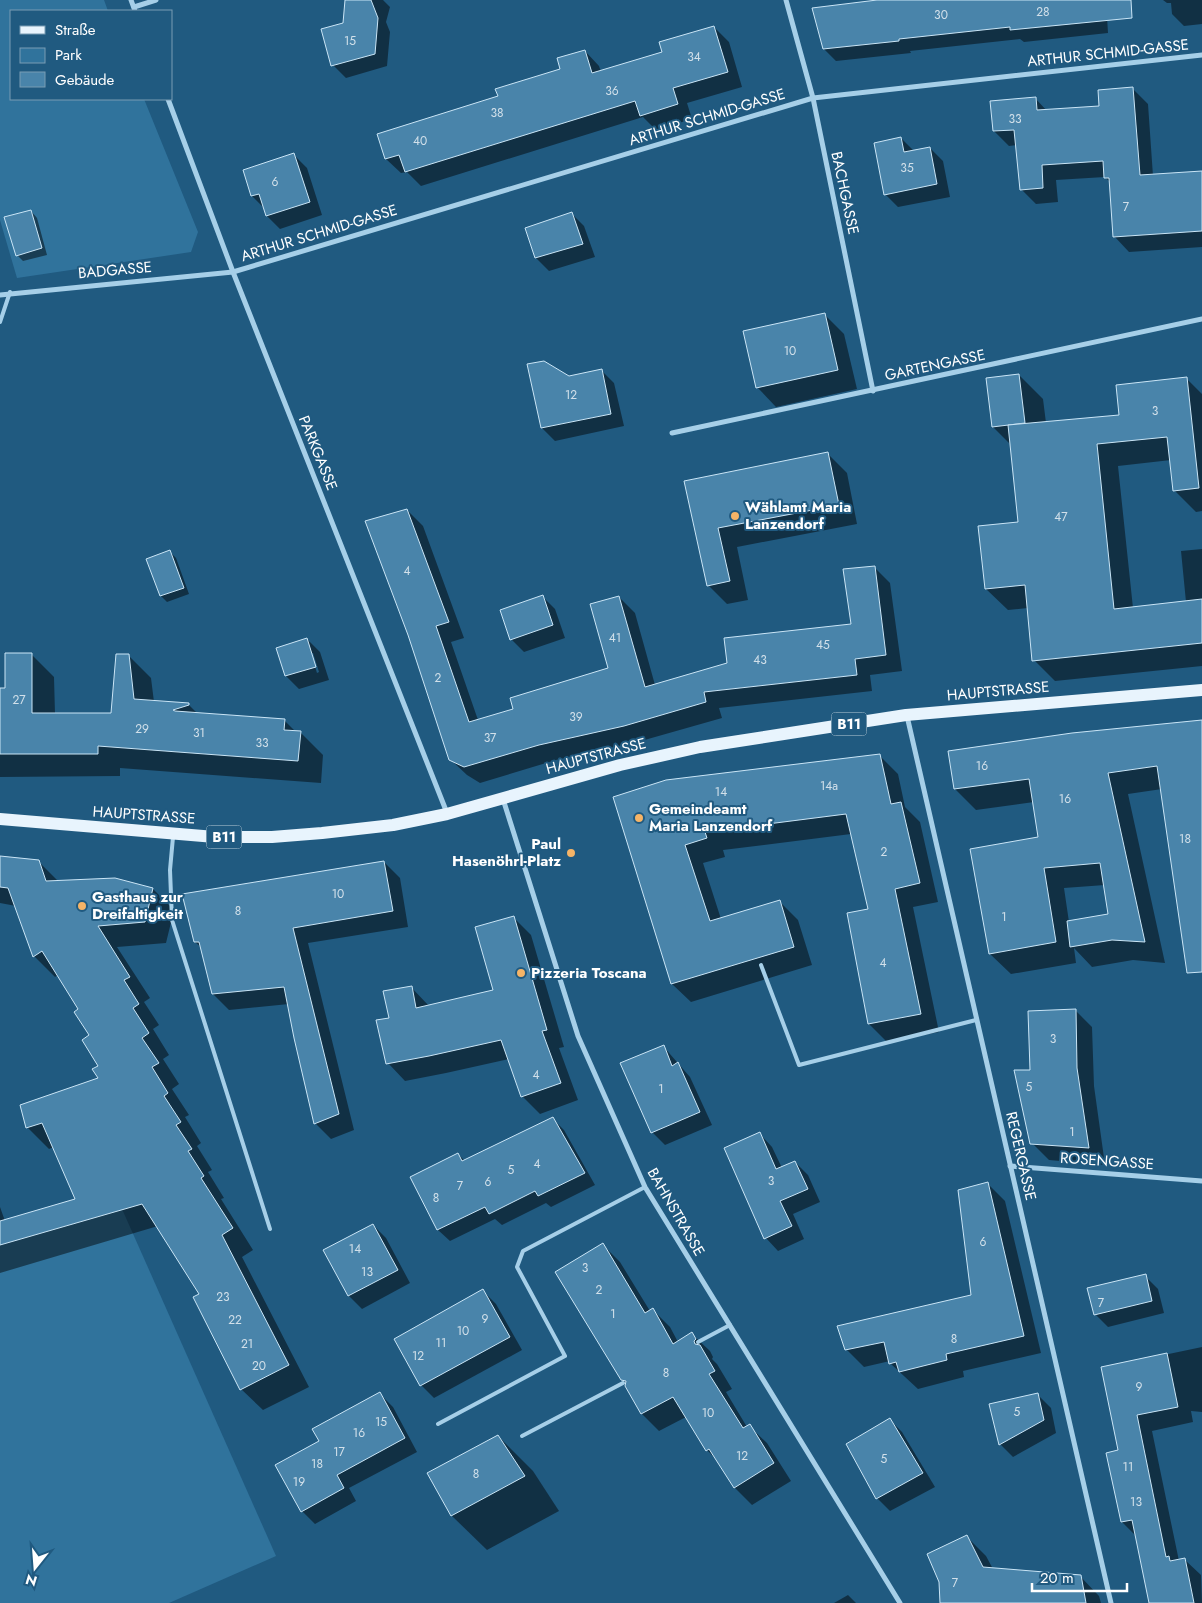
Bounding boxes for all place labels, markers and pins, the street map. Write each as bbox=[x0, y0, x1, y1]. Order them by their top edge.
place label: Wählamt Maria Lanzendorf bbox=[745, 496, 851, 535]
marker: Wählamt Maria Lanzendorf bbox=[729, 510, 741, 522]
place label: Gemeindeamt Maria Lanzendorf bbox=[649, 798, 773, 837]
marker: Gemeindeamt Maria Lanzendorf bbox=[633, 812, 645, 824]
place label: Paul Hasenöhrl-Platz bbox=[452, 833, 561, 872]
marker: Paul Hasenöhrl-Platz bbox=[565, 847, 577, 859]
place label: Gasthaus zur Dreifaltigkeit bbox=[92, 886, 184, 925]
marker: Gasthaus zur Dreifaltigkeit bbox=[76, 900, 88, 912]
place label: Pizzeria Toscana bbox=[531, 962, 647, 984]
marker: Pizzeria Toscana bbox=[515, 967, 527, 979]

